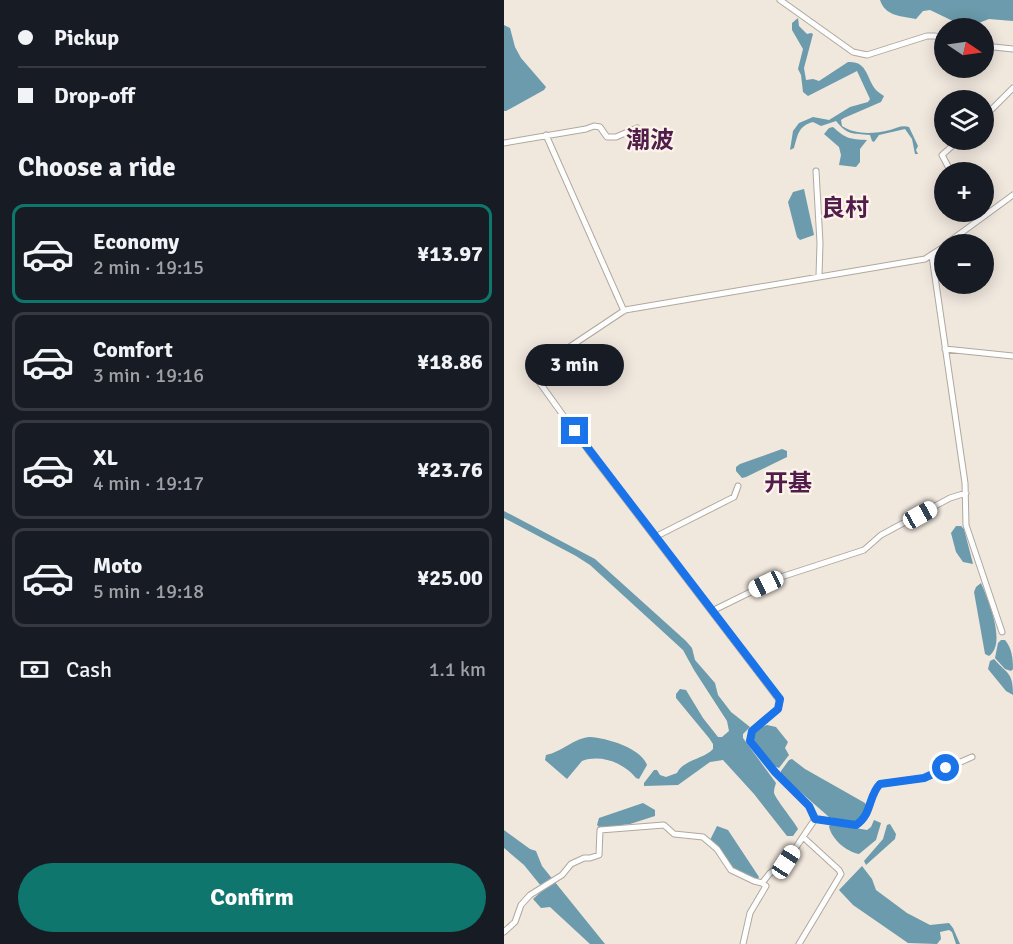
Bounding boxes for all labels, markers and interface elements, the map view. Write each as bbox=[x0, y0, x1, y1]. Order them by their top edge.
north arrow bbox=[934, 18, 994, 78]
map controls bbox=[934, 18, 994, 294]
text: Pickup bbox=[54, 24, 119, 51]
text: Drop-off bbox=[54, 82, 135, 109]
button: layers bbox=[934, 90, 994, 150]
district label: 潮波 bbox=[626, 125, 674, 155]
text: Choose a ride bbox=[18, 151, 176, 184]
button: + bbox=[934, 162, 994, 222]
district label: 良村 bbox=[821, 193, 869, 223]
icon: car bbox=[21, 227, 75, 281]
text: Economy bbox=[93, 228, 179, 255]
button: − bbox=[934, 234, 994, 294]
text: ¥13.97 bbox=[417, 240, 483, 267]
text: 2 min · 19:15 bbox=[93, 255, 204, 280]
icon: car bbox=[21, 335, 75, 389]
text: Comfort bbox=[93, 336, 173, 363]
callout: 3 min bbox=[526, 344, 625, 386]
text: ¥18.86 bbox=[417, 348, 483, 375]
text: 3 min bbox=[550, 352, 599, 377]
text: 3 min · 19:16 bbox=[93, 363, 204, 388]
route end bbox=[561, 417, 588, 444]
icon: car bbox=[21, 443, 75, 497]
text: XL bbox=[93, 444, 118, 471]
text: ¥23.76 bbox=[417, 456, 483, 483]
district label: 开基 bbox=[764, 468, 812, 498]
text: 4 min · 19:17 bbox=[93, 471, 204, 496]
car bbox=[900, 498, 940, 532]
icon: car bbox=[21, 551, 75, 605]
text: Moto bbox=[93, 552, 142, 579]
text: ¥25.00 bbox=[417, 564, 483, 591]
car bbox=[746, 568, 786, 600]
text: 5 min · 19:18 bbox=[93, 579, 204, 604]
icon: cash bbox=[18, 653, 51, 686]
text: Cash bbox=[66, 656, 112, 683]
text: 1.1 km bbox=[429, 657, 486, 682]
route start bbox=[932, 754, 959, 781]
car bbox=[769, 842, 803, 882]
button: Confirm bbox=[18, 863, 486, 932]

